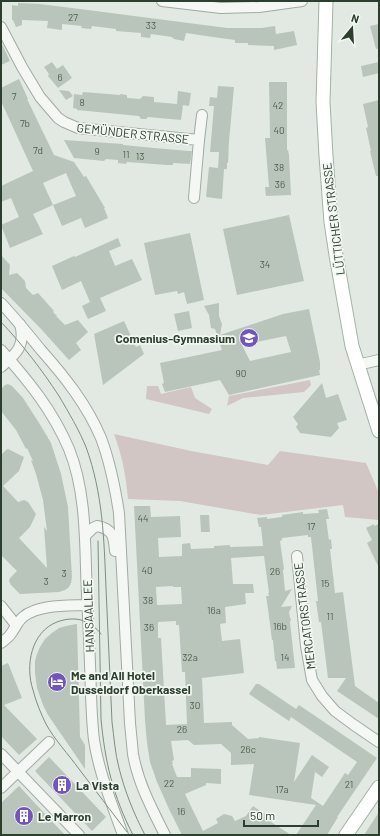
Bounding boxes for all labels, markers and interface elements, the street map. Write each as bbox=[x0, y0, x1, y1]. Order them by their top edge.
north arrow bbox=[332, 8, 372, 48]
house number: 27 bbox=[68, 11, 78, 23]
text: N bbox=[350, 11, 361, 25]
house number: 33 bbox=[146, 19, 156, 31]
house number: 6 bbox=[57, 71, 63, 83]
house number: 7 bbox=[12, 90, 17, 102]
house number: 8 bbox=[79, 96, 85, 108]
house number: 42 bbox=[273, 99, 283, 111]
house number: 7b bbox=[20, 117, 30, 129]
street label: GEMÜNDER STRASSE bbox=[76, 120, 190, 146]
house number: 40 bbox=[273, 124, 285, 136]
house number: 7d bbox=[33, 144, 43, 156]
house number: 9 bbox=[94, 145, 100, 157]
house number: 11 bbox=[122, 148, 130, 160]
house number: 13 bbox=[136, 150, 144, 162]
house number: 38 bbox=[274, 161, 284, 173]
street label: LÜTTICHER STRASSE bbox=[319, 162, 347, 276]
house number: 36 bbox=[275, 178, 285, 190]
house number: 34 bbox=[260, 258, 270, 270]
school or university icon: Comenius-Gymnasium bbox=[238, 327, 260, 349]
place label: Comenius-Gymnasium bbox=[115, 331, 235, 345]
house number: 90 bbox=[236, 367, 246, 379]
house number: 44 bbox=[137, 512, 149, 524]
house number: 17 bbox=[307, 520, 315, 532]
street label: MERCATORSTRASSE bbox=[290, 562, 318, 670]
house number: 40 bbox=[141, 564, 153, 576]
house number: 26 bbox=[270, 565, 280, 577]
house number: 3 bbox=[61, 567, 67, 579]
house number: 3 bbox=[43, 575, 49, 587]
house number: 15 bbox=[321, 577, 329, 589]
street label: HANSAALLEE bbox=[80, 579, 96, 653]
house number: 38 bbox=[143, 594, 153, 606]
house number: 16a bbox=[207, 604, 221, 616]
house number: 11 bbox=[326, 610, 334, 622]
house number: 16b bbox=[273, 620, 287, 632]
house number: 36 bbox=[144, 621, 154, 633]
house number: 32a bbox=[182, 651, 198, 663]
house number: 14 bbox=[280, 651, 290, 663]
place label: Me and All Hotel Dusseldorf Oberkassel bbox=[71, 668, 191, 696]
hotel icon: Me and All Hotel Dusseldorf Oberkassel bbox=[46, 671, 68, 693]
house number: 30 bbox=[190, 699, 200, 711]
house number: 26 bbox=[177, 723, 187, 735]
house number: 26c bbox=[240, 743, 256, 755]
building icon: La Vista bbox=[51, 774, 73, 796]
house number: 22 bbox=[164, 777, 174, 789]
place label: La Vista bbox=[76, 778, 119, 792]
house number: 21 bbox=[345, 778, 353, 790]
house number: 17a bbox=[275, 783, 289, 795]
scale bar bbox=[244, 802, 318, 828]
building icon: Le Marron bbox=[13, 805, 35, 827]
house number: 16 bbox=[177, 805, 185, 817]
text: 50 m bbox=[250, 808, 275, 822]
place label: Le Marron bbox=[38, 809, 91, 823]

